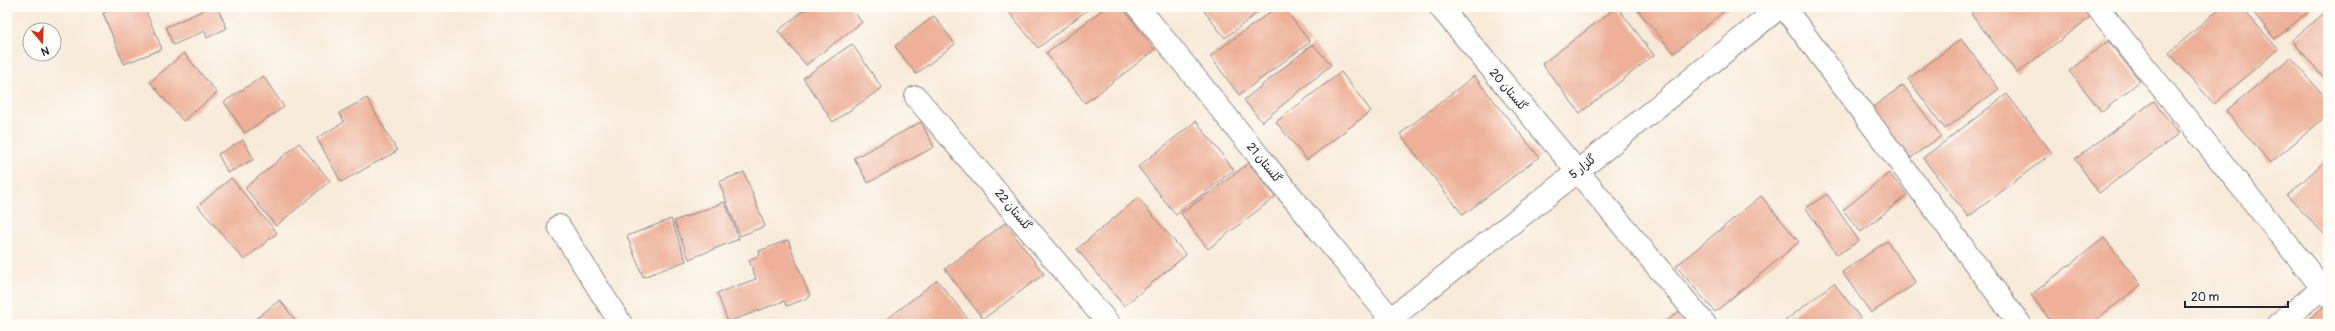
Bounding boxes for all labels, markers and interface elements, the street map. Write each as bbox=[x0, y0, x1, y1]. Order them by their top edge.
north arrow bbox=[22, 22, 62, 62]
text: N bbox=[39, 44, 51, 59]
street label: گلستان 20 bbox=[1486, 66, 1530, 114]
street label: گلستان 21 bbox=[1243, 140, 1285, 186]
street label: گلزار 5 bbox=[1566, 152, 1600, 182]
street label: گلستان 22 bbox=[991, 186, 1035, 234]
scale bar bbox=[2185, 283, 2288, 309]
text: 20 m bbox=[2191, 290, 2220, 305]

